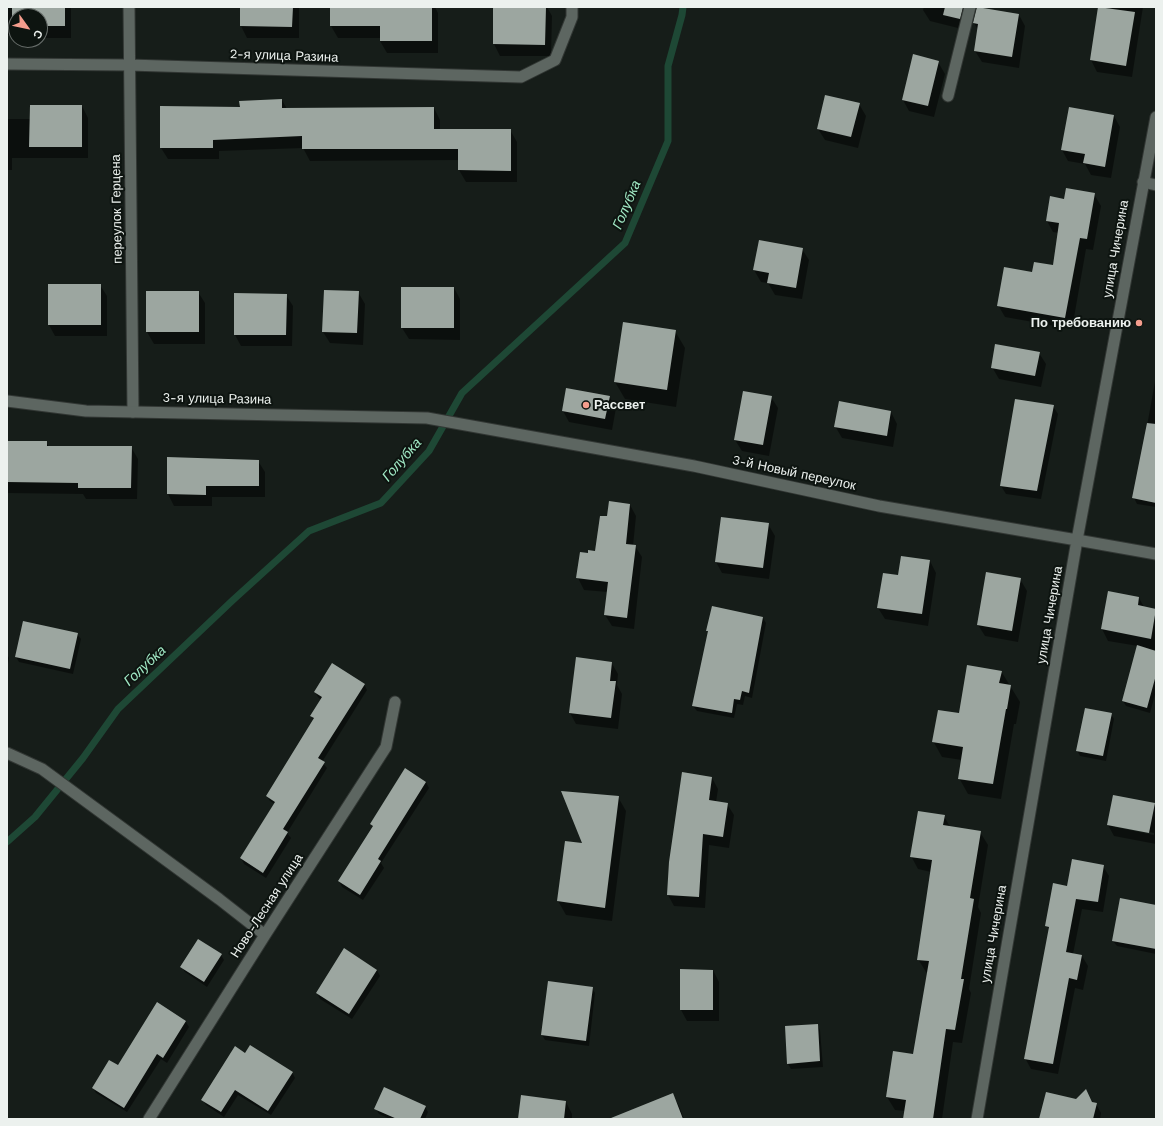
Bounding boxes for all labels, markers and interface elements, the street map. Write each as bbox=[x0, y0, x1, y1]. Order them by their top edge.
north arrow bbox=[8, 8, 48, 48]
text: С bbox=[30, 27, 45, 41]
street label: 2-я улица Разина bbox=[229, 46, 339, 66]
street label: переулок Герцена bbox=[108, 154, 126, 264]
water label: Голубка bbox=[609, 178, 645, 232]
street label: улица Чичерина bbox=[1100, 199, 1132, 299]
place label: По требованию bbox=[1031, 315, 1131, 331]
marker: По требованию bbox=[1134, 318, 1144, 328]
street label: 3-я улица Разина bbox=[162, 390, 272, 408]
place label: Рассвет bbox=[594, 397, 645, 413]
marker: Рассвет bbox=[581, 400, 591, 410]
water label: Голубка bbox=[379, 435, 425, 485]
street label: 3-й Новый переулок bbox=[731, 452, 857, 494]
street label: улица Чичерина bbox=[1034, 565, 1066, 665]
water label: Голубка bbox=[120, 642, 170, 690]
street label: Ново-Лесная улица bbox=[227, 851, 307, 961]
street label: улица Чичерина bbox=[978, 884, 1010, 984]

